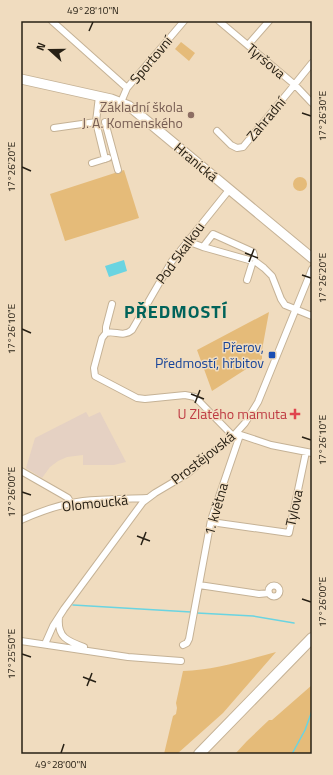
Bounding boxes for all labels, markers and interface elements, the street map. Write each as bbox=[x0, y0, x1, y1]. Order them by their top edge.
text: 49°28'10"N bbox=[67, 3, 119, 18]
north arrow bbox=[30, 30, 70, 70]
street label: Sportovní bbox=[124, 30, 177, 88]
street label: Tyršova bbox=[242, 38, 290, 83]
text: N bbox=[32, 40, 49, 53]
text: 17°26'30"E bbox=[315, 90, 330, 141]
street label: Zahradní bbox=[241, 91, 291, 145]
place label: Základní škola J. A. Komenského bbox=[82, 96, 183, 133]
marker: Základní škola J. A. Komenského bbox=[186, 110, 196, 120]
street label: Hranická bbox=[170, 137, 223, 186]
text: 17°26'20"E bbox=[4, 141, 19, 192]
street label: Pod Skalkou bbox=[150, 217, 209, 288]
text: 17°26'20"E bbox=[315, 252, 330, 303]
district label: PŘEDMOSTÍ bbox=[124, 298, 228, 325]
text: 17°26'10"E bbox=[4, 303, 19, 354]
place label: Přerov, Předmostí, hřbitov bbox=[155, 336, 264, 373]
marker: Přerov, Předmostí, hřbitov bbox=[267, 350, 277, 360]
place label: U Zlatého mamuta bbox=[177, 403, 287, 424]
marker: U Zlatého mamuta bbox=[290, 409, 300, 419]
text: 17°26'10"E bbox=[315, 414, 330, 465]
street label: Prostějovská bbox=[166, 426, 239, 489]
text: 17°26'00"E bbox=[4, 466, 19, 517]
street label: 1. května bbox=[198, 480, 233, 538]
street label: Tylova bbox=[279, 487, 308, 528]
street label: Olomoucká bbox=[61, 489, 129, 516]
text: 17°26'00"E bbox=[315, 576, 330, 627]
text: 17°25'50"E bbox=[4, 628, 19, 679]
text: 49°28'00"N bbox=[35, 757, 87, 772]

